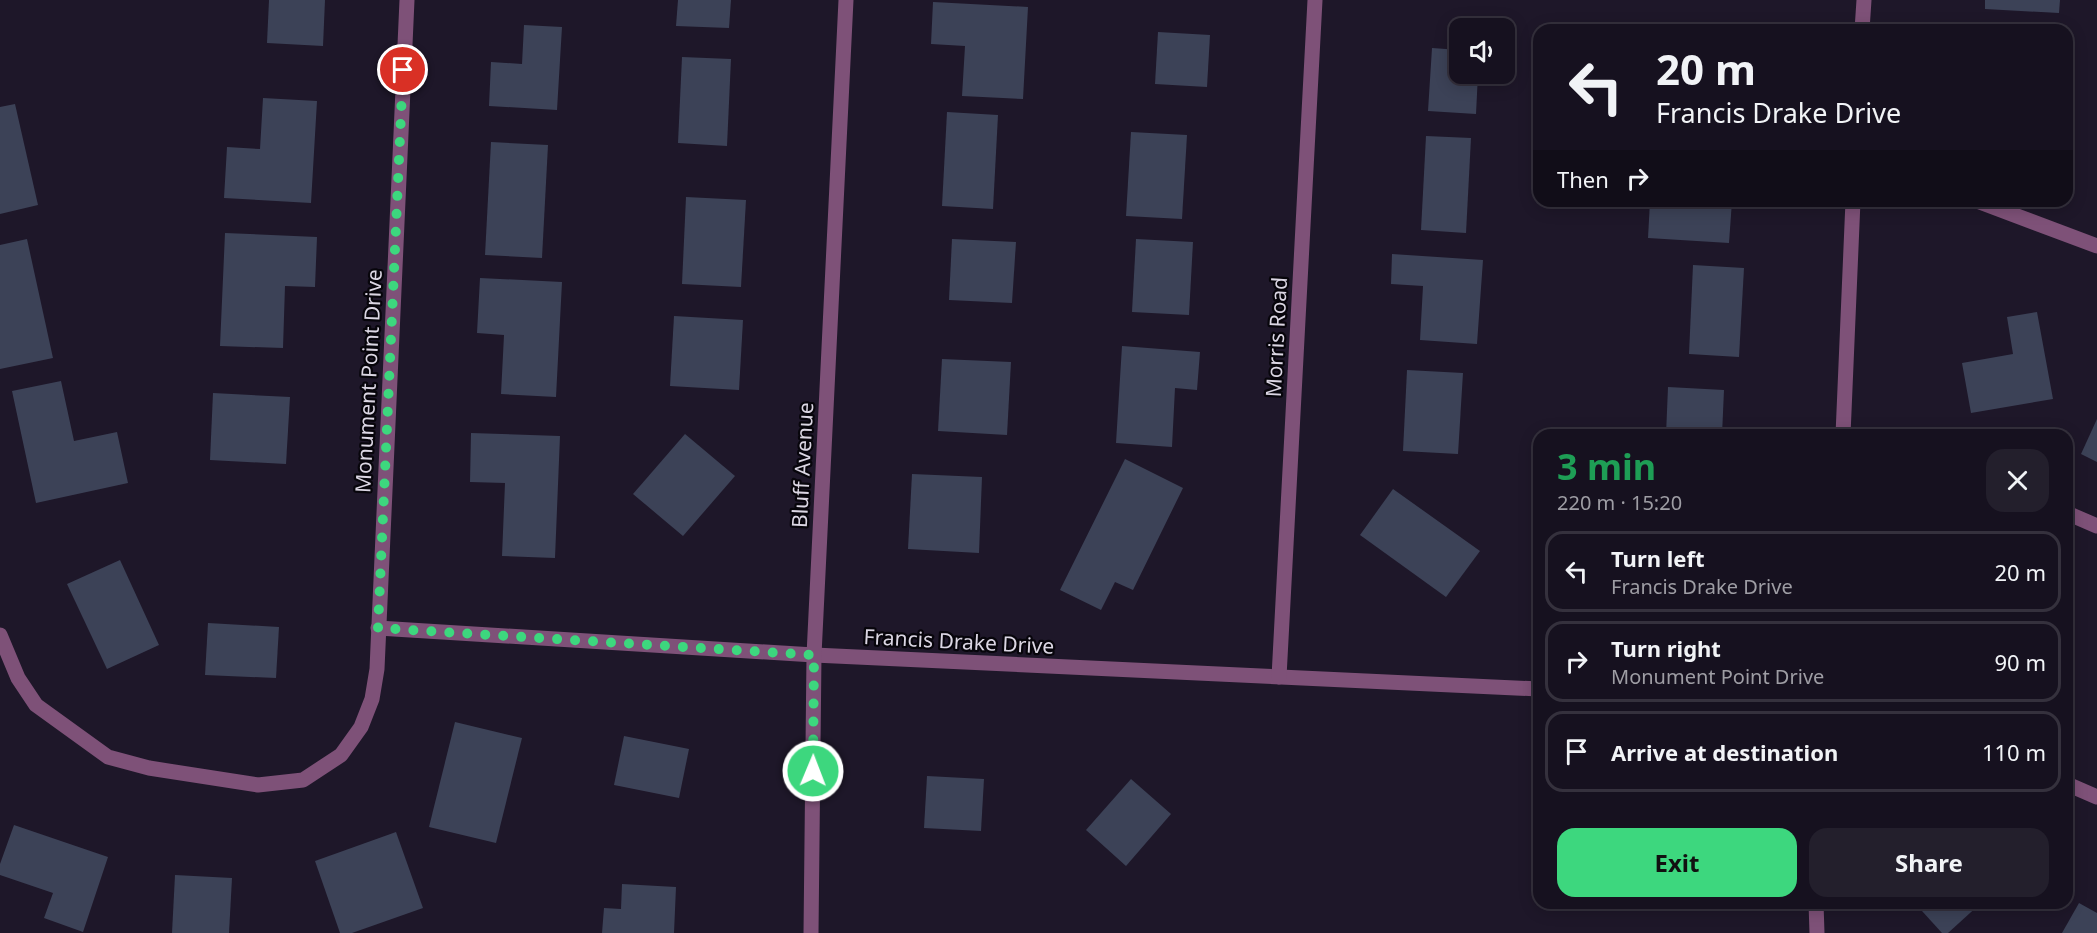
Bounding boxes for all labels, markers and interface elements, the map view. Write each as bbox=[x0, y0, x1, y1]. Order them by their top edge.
map controls bbox=[1449, 18, 1515, 84]
button: sound bbox=[1449, 18, 1515, 84]
text: 20 m bbox=[1656, 40, 1756, 97]
pin bbox=[377, 44, 428, 95]
icon: left bbox=[1557, 48, 1635, 126]
icon: arrive bbox=[386, 53, 419, 86]
text: Francis Drake Drive bbox=[1656, 94, 1901, 131]
icon: right bbox=[1621, 162, 1654, 195]
text: Then bbox=[1557, 164, 1609, 194]
street label: Monument Point Drive bbox=[348, 268, 388, 494]
street label: Morris Road bbox=[1259, 276, 1293, 398]
street label: Bluff Avenue bbox=[785, 402, 819, 528]
text: 3 min bbox=[1557, 442, 1656, 491]
button: close bbox=[1986, 449, 2049, 512]
text: 220 m · 15:20 bbox=[1557, 489, 1682, 516]
text: Turn left bbox=[1611, 543, 1705, 573]
icon: left bbox=[1560, 555, 1593, 588]
text: 20 m bbox=[1995, 557, 2046, 587]
text: Francis Drake Drive bbox=[1611, 573, 1793, 600]
street label: Francis Drake Drive bbox=[863, 622, 1055, 660]
text: Turn right bbox=[1611, 633, 1721, 663]
icon: right bbox=[1560, 645, 1593, 678]
text: 90 m bbox=[1995, 647, 2046, 677]
text: Monument Point Drive bbox=[1611, 663, 1824, 690]
icon: arrive bbox=[1560, 735, 1593, 768]
text: Arrive at destination bbox=[1611, 737, 1838, 767]
text: 110 m bbox=[1982, 737, 2046, 767]
position arrow bbox=[781, 739, 845, 803]
button: Exit bbox=[1557, 828, 1797, 897]
button: Share bbox=[1809, 828, 2049, 897]

